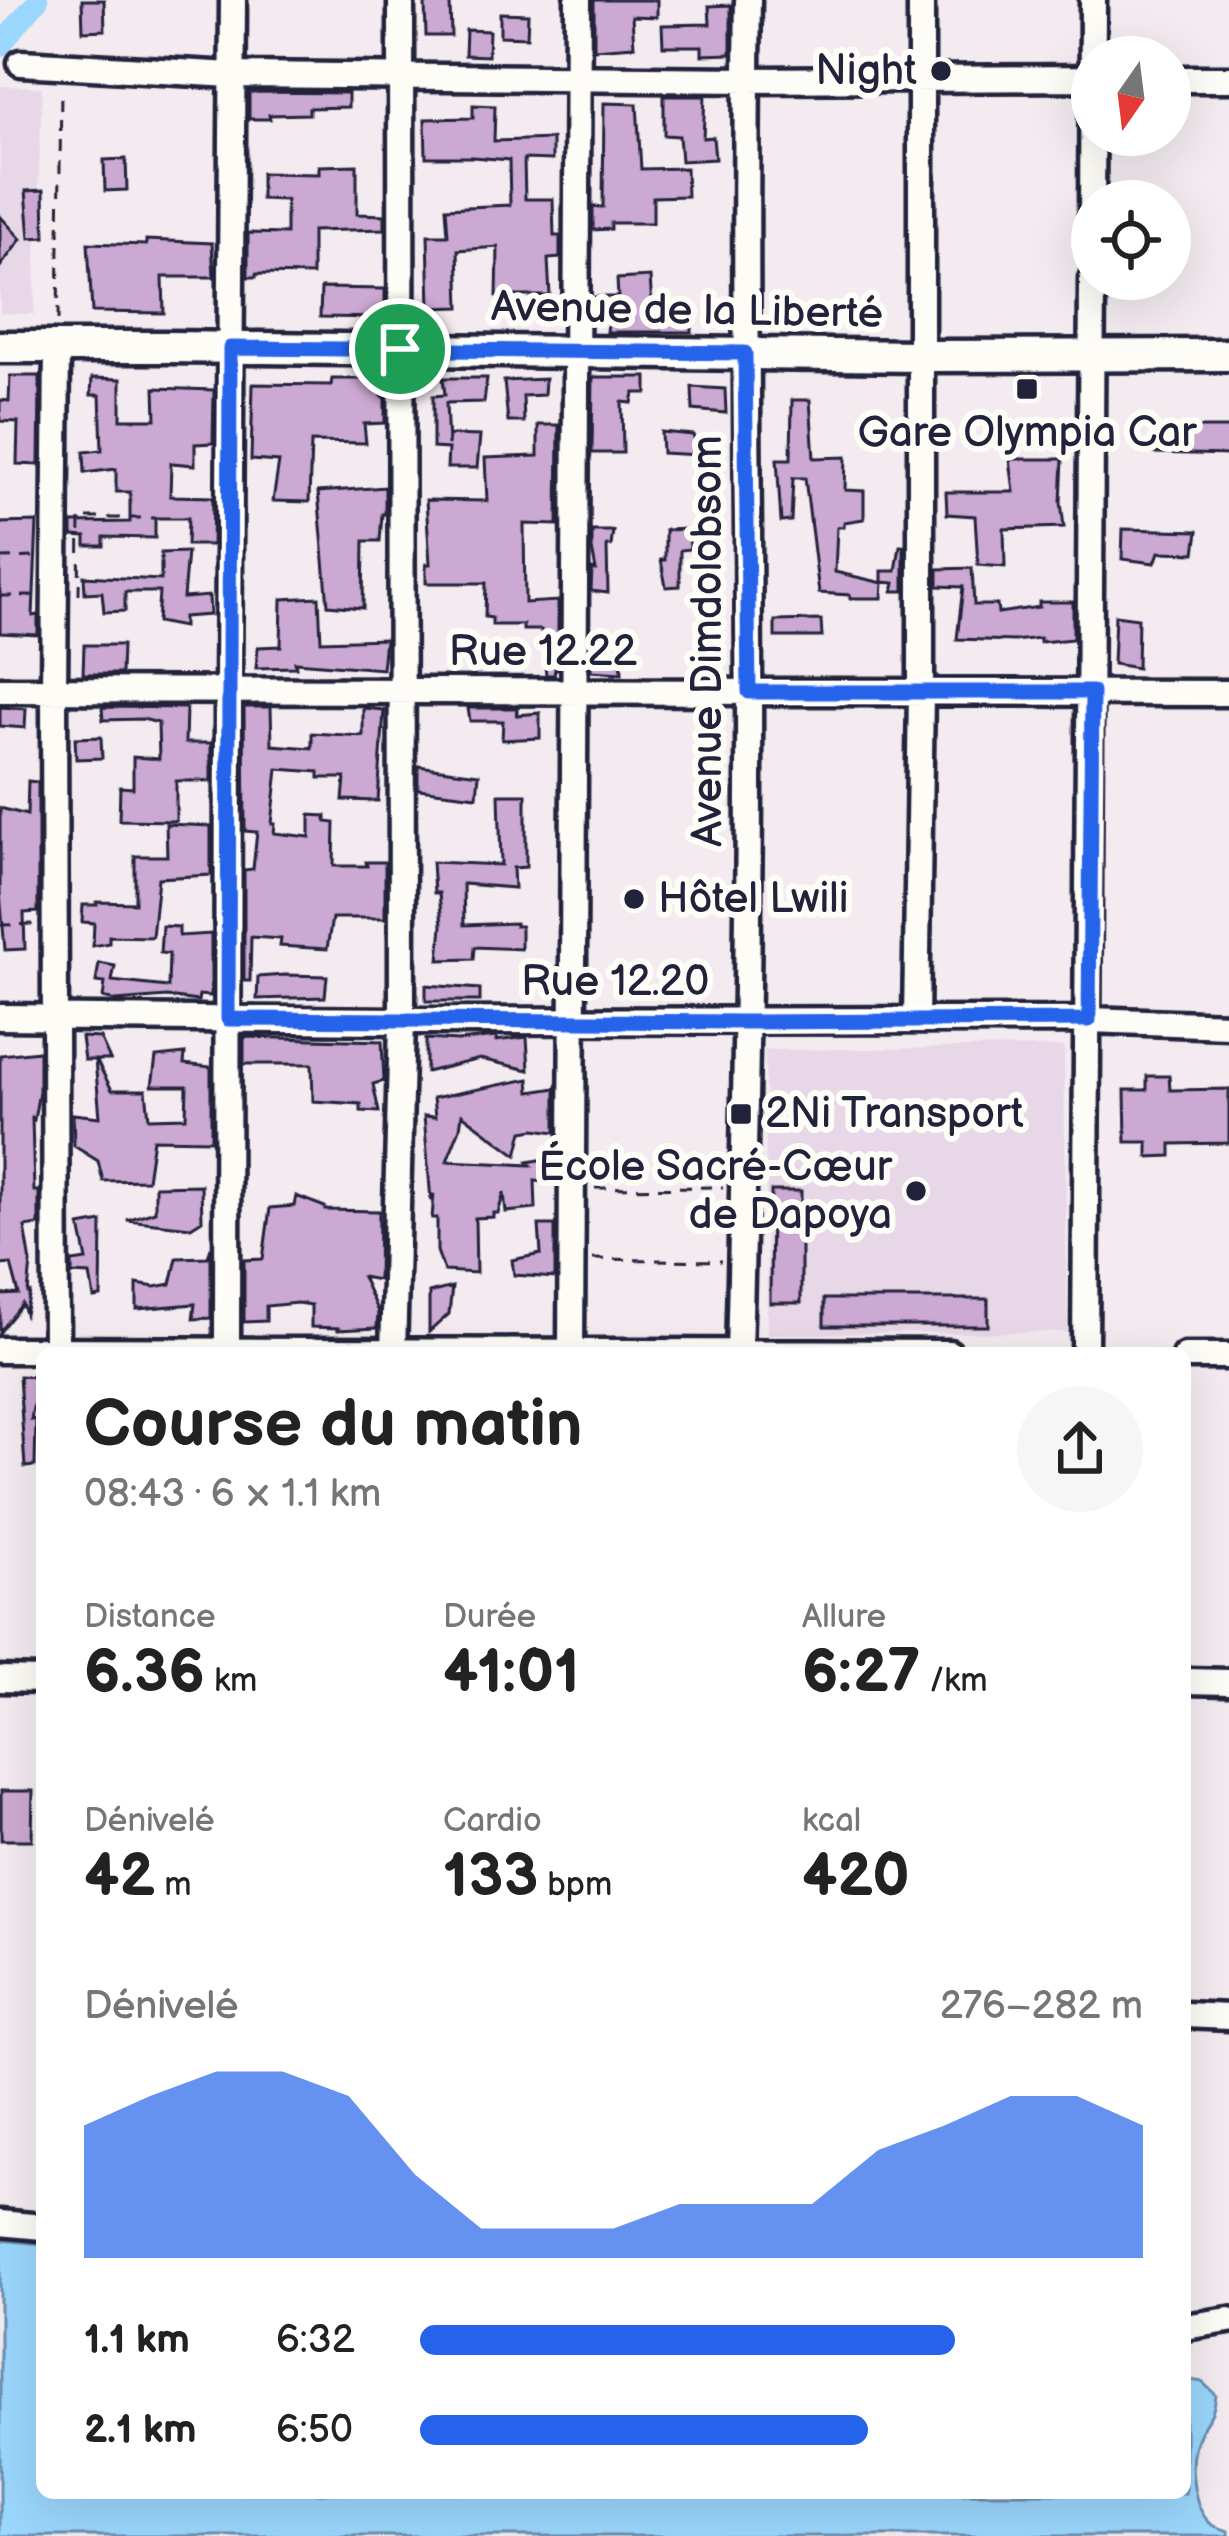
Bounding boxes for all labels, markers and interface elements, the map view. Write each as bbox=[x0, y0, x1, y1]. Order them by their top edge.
north arrow bbox=[1071, 36, 1191, 156]
map controls bbox=[1071, 36, 1191, 300]
place label: Night bbox=[815, 46, 917, 97]
marker: Night bbox=[928, 58, 954, 84]
button: locate bbox=[1071, 180, 1191, 300]
street label: Avenue de la Liberté bbox=[491, 282, 883, 340]
pin bbox=[349, 298, 451, 400]
icon: arrive bbox=[367, 316, 433, 382]
marker: Gare Olympia Car bbox=[1014, 376, 1040, 402]
place label: Gare Olympia Car bbox=[857, 408, 1197, 459]
street label: Avenue Dimdolobsom bbox=[683, 435, 734, 847]
street label: Rue 12.22 bbox=[449, 627, 637, 678]
place label: Hôtel Lwili bbox=[658, 874, 849, 925]
marker: Hôtel Lwili bbox=[621, 886, 647, 912]
street label: Rue 12.20 bbox=[521, 957, 709, 1008]
place label: 2Ni Transport bbox=[765, 1089, 1024, 1140]
marker: 2Ni Transport bbox=[728, 1101, 754, 1127]
place label: École Sacré-Cœur de Dapoya bbox=[538, 1140, 893, 1241]
marker: École Sacré-Cœur de Dapoya bbox=[903, 1178, 929, 1204]
text: Course du matin bbox=[84, 1386, 583, 1465]
button: share bbox=[1017, 1386, 1143, 1512]
text: 08:43 · 6 × 1.1 km bbox=[84, 1471, 381, 1518]
text: Distance bbox=[84, 1597, 216, 1637]
text: Durée bbox=[443, 1597, 536, 1637]
text: Allure bbox=[802, 1597, 886, 1637]
text: 6.36 bbox=[84, 1637, 205, 1709]
text: 41:01 bbox=[443, 1637, 579, 1709]
text: 6:27 bbox=[802, 1637, 920, 1709]
text: km bbox=[205, 1661, 257, 1701]
text: /km bbox=[920, 1661, 988, 1701]
text: Dénivelé bbox=[84, 1801, 215, 1841]
text: Cardio bbox=[443, 1801, 542, 1841]
text: kcal bbox=[802, 1801, 861, 1841]
text: 42 bbox=[84, 1841, 155, 1913]
text: 133 bbox=[443, 1841, 538, 1913]
text: 420 bbox=[802, 1841, 910, 1913]
text: m bbox=[155, 1865, 191, 1905]
text: bpm bbox=[538, 1865, 612, 1905]
text: Dénivelé bbox=[84, 1983, 238, 2030]
text: 276–282 m bbox=[940, 1983, 1143, 2030]
text: 1.1 km bbox=[84, 2317, 190, 2364]
text: 6:32 bbox=[276, 2317, 355, 2364]
text: 2.1 km bbox=[84, 2407, 197, 2454]
text: 6:50 bbox=[276, 2407, 353, 2454]

